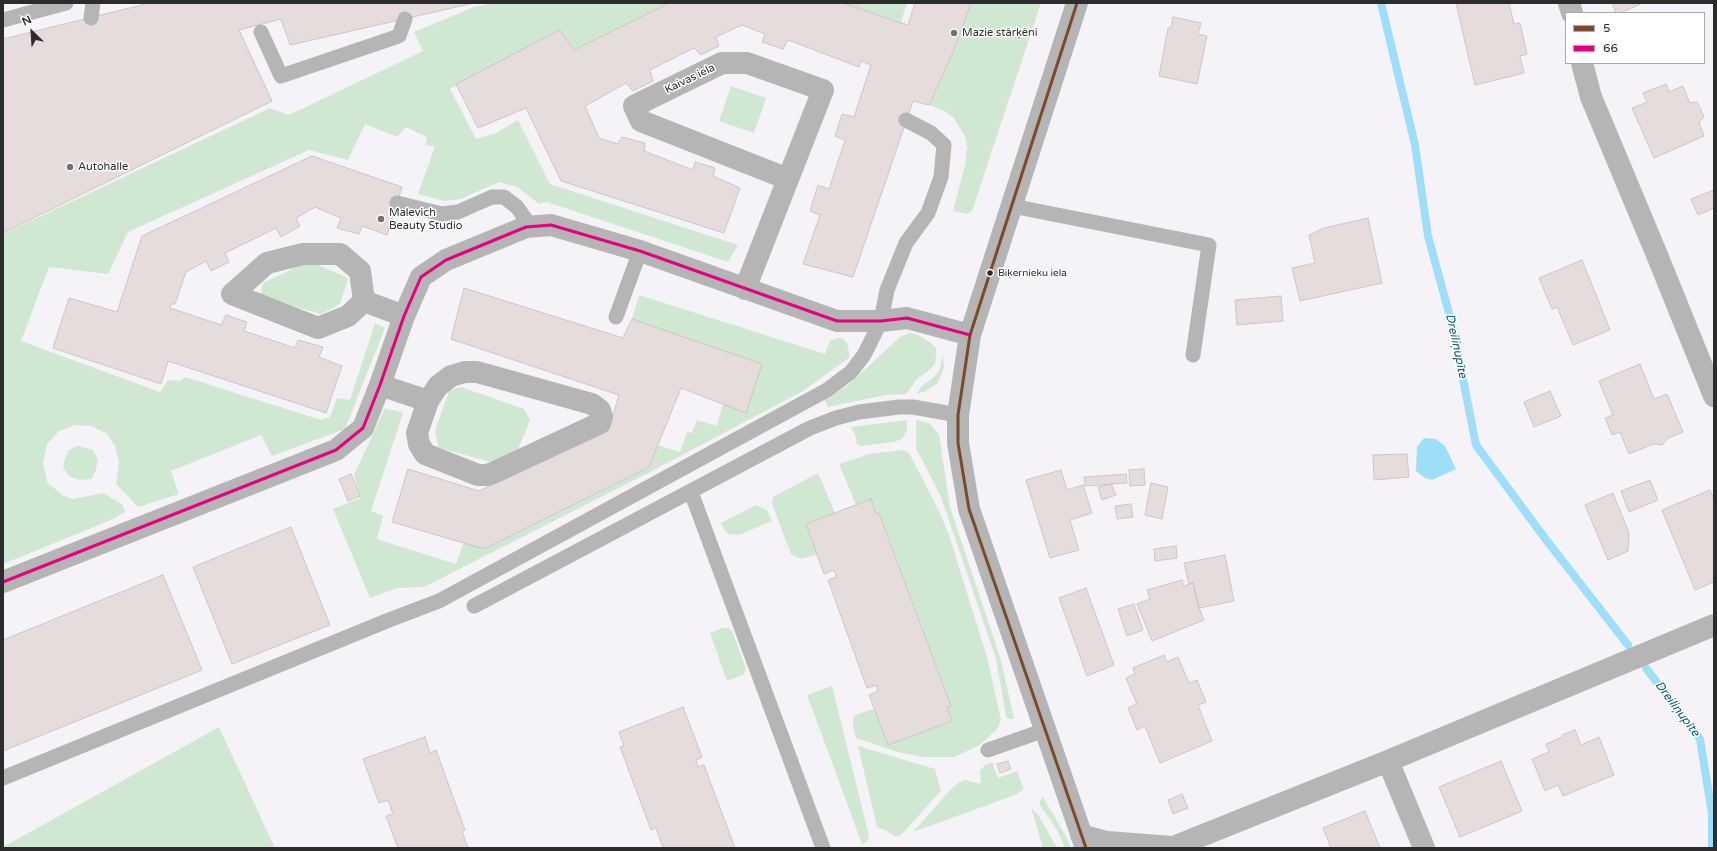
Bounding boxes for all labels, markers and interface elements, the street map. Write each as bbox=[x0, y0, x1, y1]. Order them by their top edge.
north arrow bbox=[12, 12, 52, 52]
legend bbox=[1565, 12, 1705, 64]
text: N bbox=[20, 13, 33, 28]
text: 5 bbox=[1603, 21, 1611, 35]
place label: Mazie stārķēni bbox=[962, 26, 1038, 40]
marker: Mazie stārķēni bbox=[949, 28, 959, 38]
text: 66 bbox=[1603, 41, 1618, 55]
street label: Kaivas iela bbox=[663, 61, 717, 97]
place label: Autohalle bbox=[78, 160, 128, 174]
marker: Autohalle bbox=[65, 162, 75, 172]
place label: Malevich Beauty Studio bbox=[389, 206, 462, 232]
marker: Malevich Beauty Studio bbox=[376, 214, 386, 224]
place label: Biķernieku iela bbox=[998, 267, 1067, 279]
marker: Biķernieku iela bbox=[985, 268, 995, 278]
water label: Dreiliņupīte bbox=[1442, 312, 1470, 380]
water label: Dreiliņupīte bbox=[1652, 679, 1702, 739]

